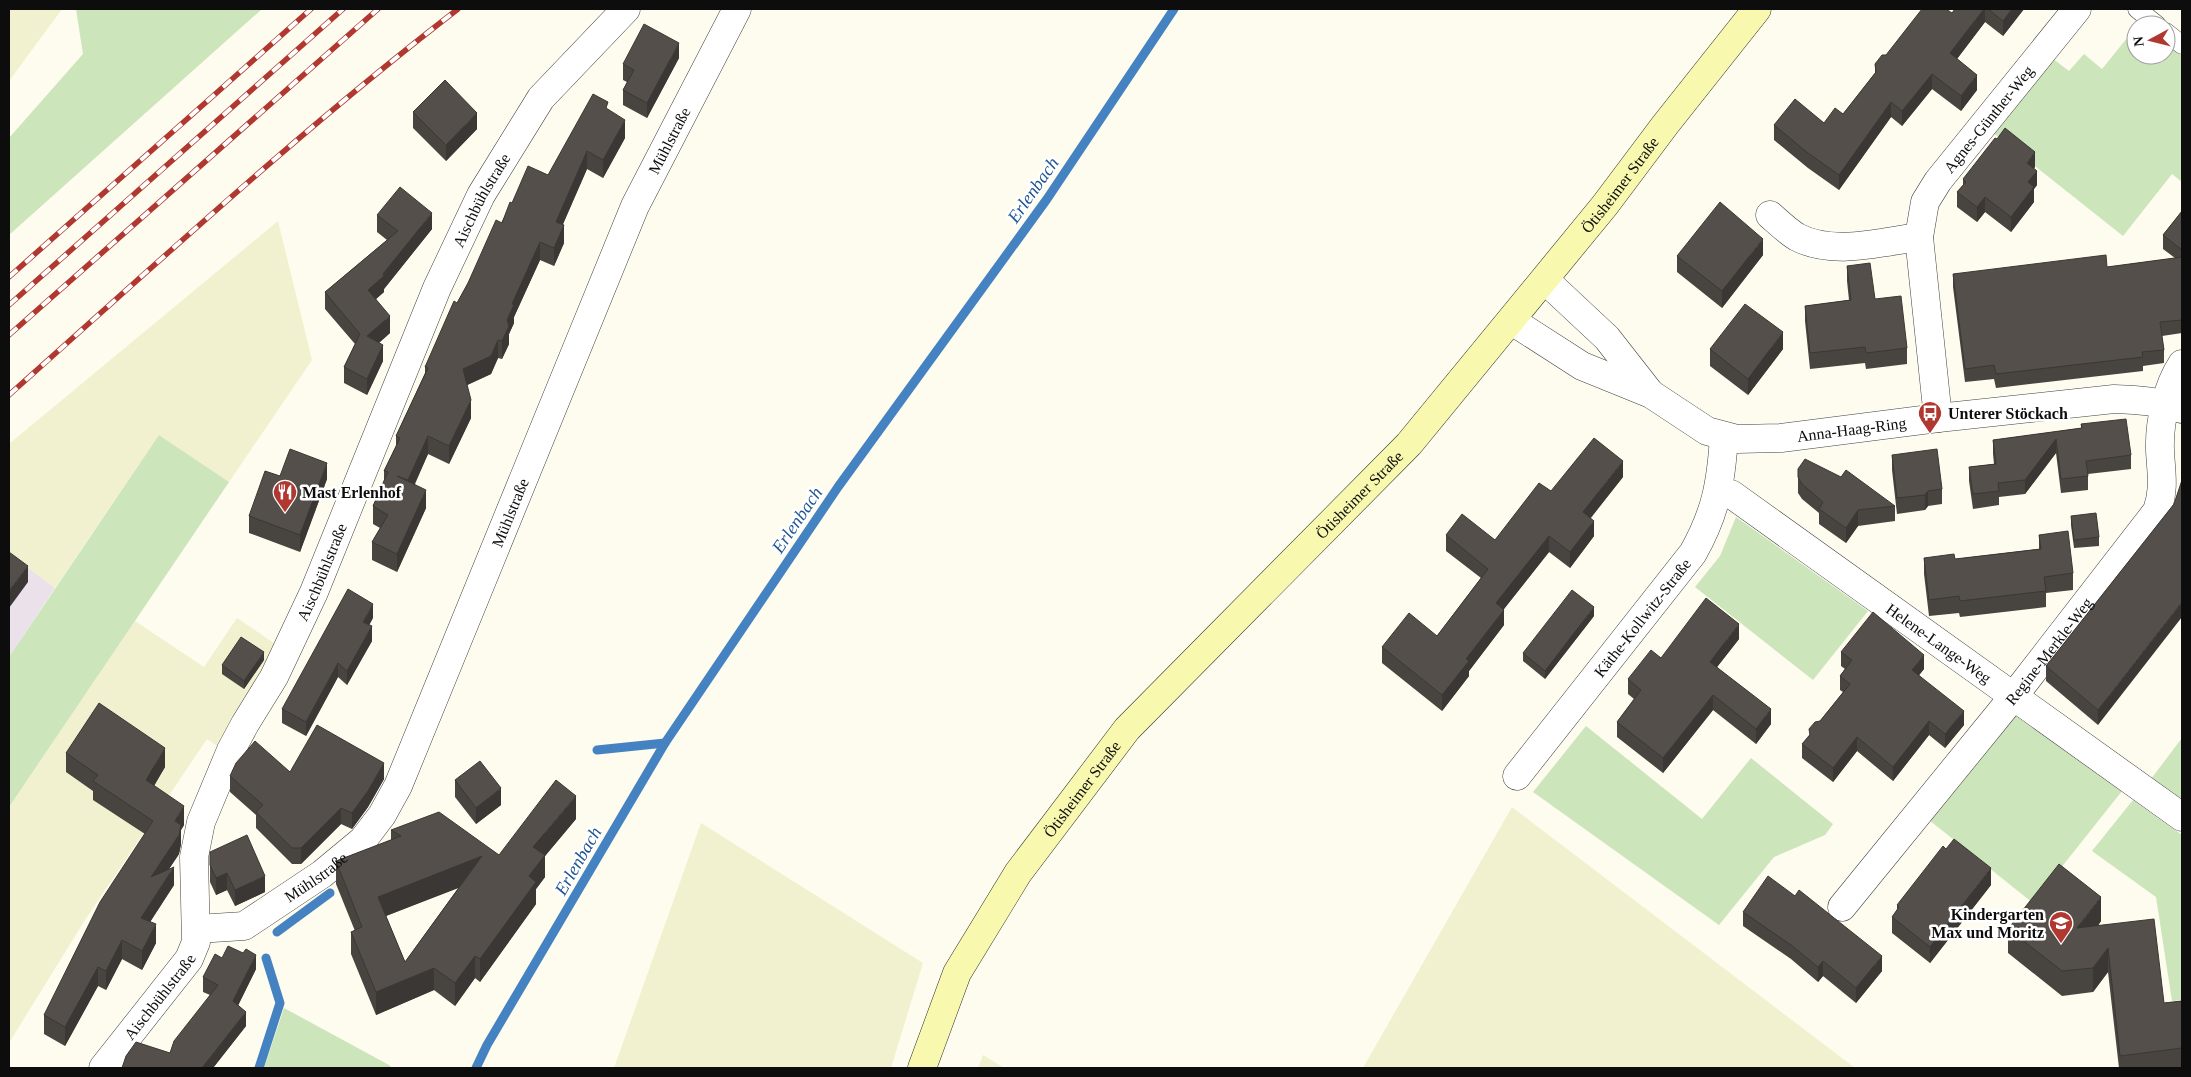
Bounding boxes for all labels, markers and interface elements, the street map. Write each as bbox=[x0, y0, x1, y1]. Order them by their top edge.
north arrow bbox=[2126, 15, 2176, 65]
text: N bbox=[2131, 36, 2147, 47]
street label: Agnes-Günther-Weg bbox=[1940, 62, 2037, 176]
street label: Mühlstraße bbox=[645, 104, 693, 177]
street label: Ötisheimer Straße bbox=[1577, 133, 1662, 236]
street label: Aischbühlstraße bbox=[449, 150, 513, 250]
water label: Erlenbach bbox=[1003, 154, 1063, 227]
bus stop icon: Unterer Stöckach bbox=[1917, 400, 1943, 434]
place label: Unterer Stöckach bbox=[1948, 405, 2068, 422]
street label: Anna-Haag-Ring bbox=[1796, 414, 1907, 444]
street label: Ötisheimer Straße bbox=[1312, 447, 1406, 542]
street label: Mühlstraße bbox=[488, 476, 531, 550]
restaurant icon: Mast Erlenhof bbox=[272, 479, 298, 513]
water label: Erlenbach bbox=[767, 483, 826, 558]
place label: Mast Erlenhof bbox=[302, 484, 402, 501]
street label: Aischbühlstraße bbox=[293, 521, 349, 623]
street label: Käthe-Kollwitz-Straße bbox=[1590, 555, 1694, 680]
street label: Regine-Merkle-Weg bbox=[2002, 594, 2096, 708]
street label: Helene-Lange-Weg bbox=[1883, 600, 1995, 687]
street label: Ötisheimer Straße bbox=[1040, 737, 1124, 840]
water label: Erlenbach bbox=[550, 824, 605, 899]
street label: Mühlstraße bbox=[281, 849, 350, 905]
place label: Kindergarten Max und Moritz bbox=[1931, 906, 2044, 941]
school or university icon: Kindergarten Max und Moritz bbox=[2048, 910, 2074, 944]
street label: Aischbühlstraße bbox=[120, 952, 198, 1043]

